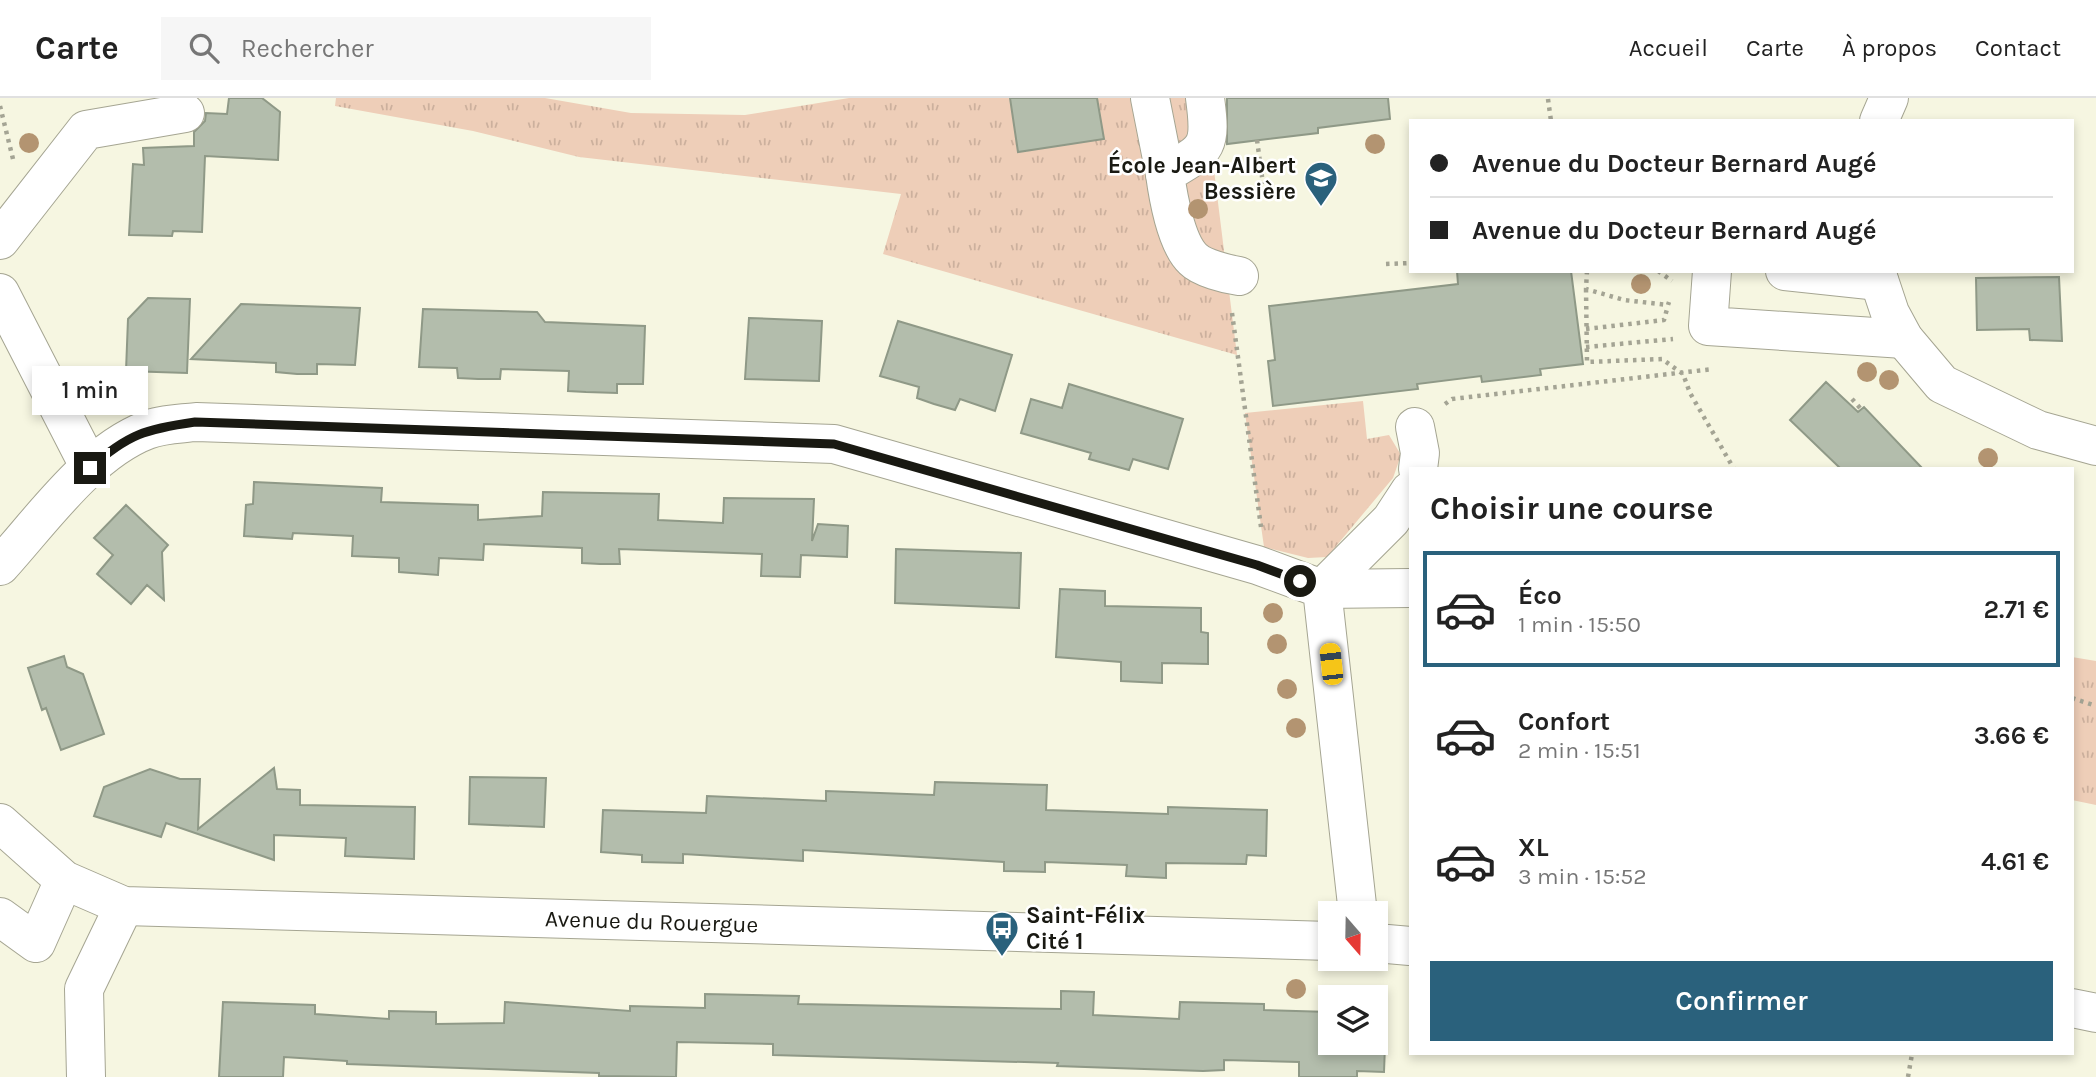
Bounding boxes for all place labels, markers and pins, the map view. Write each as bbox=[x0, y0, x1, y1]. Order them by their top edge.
place label: École Jean-Albert Bessière bbox=[1108, 149, 1296, 205]
school or university icon: École Jean-Albert Bessière bbox=[1302, 159, 1340, 208]
place label: Saint-Félix Cité 1 bbox=[1026, 902, 1145, 955]
bus stop icon: Saint-Félix Cité 1 bbox=[983, 909, 1021, 958]

